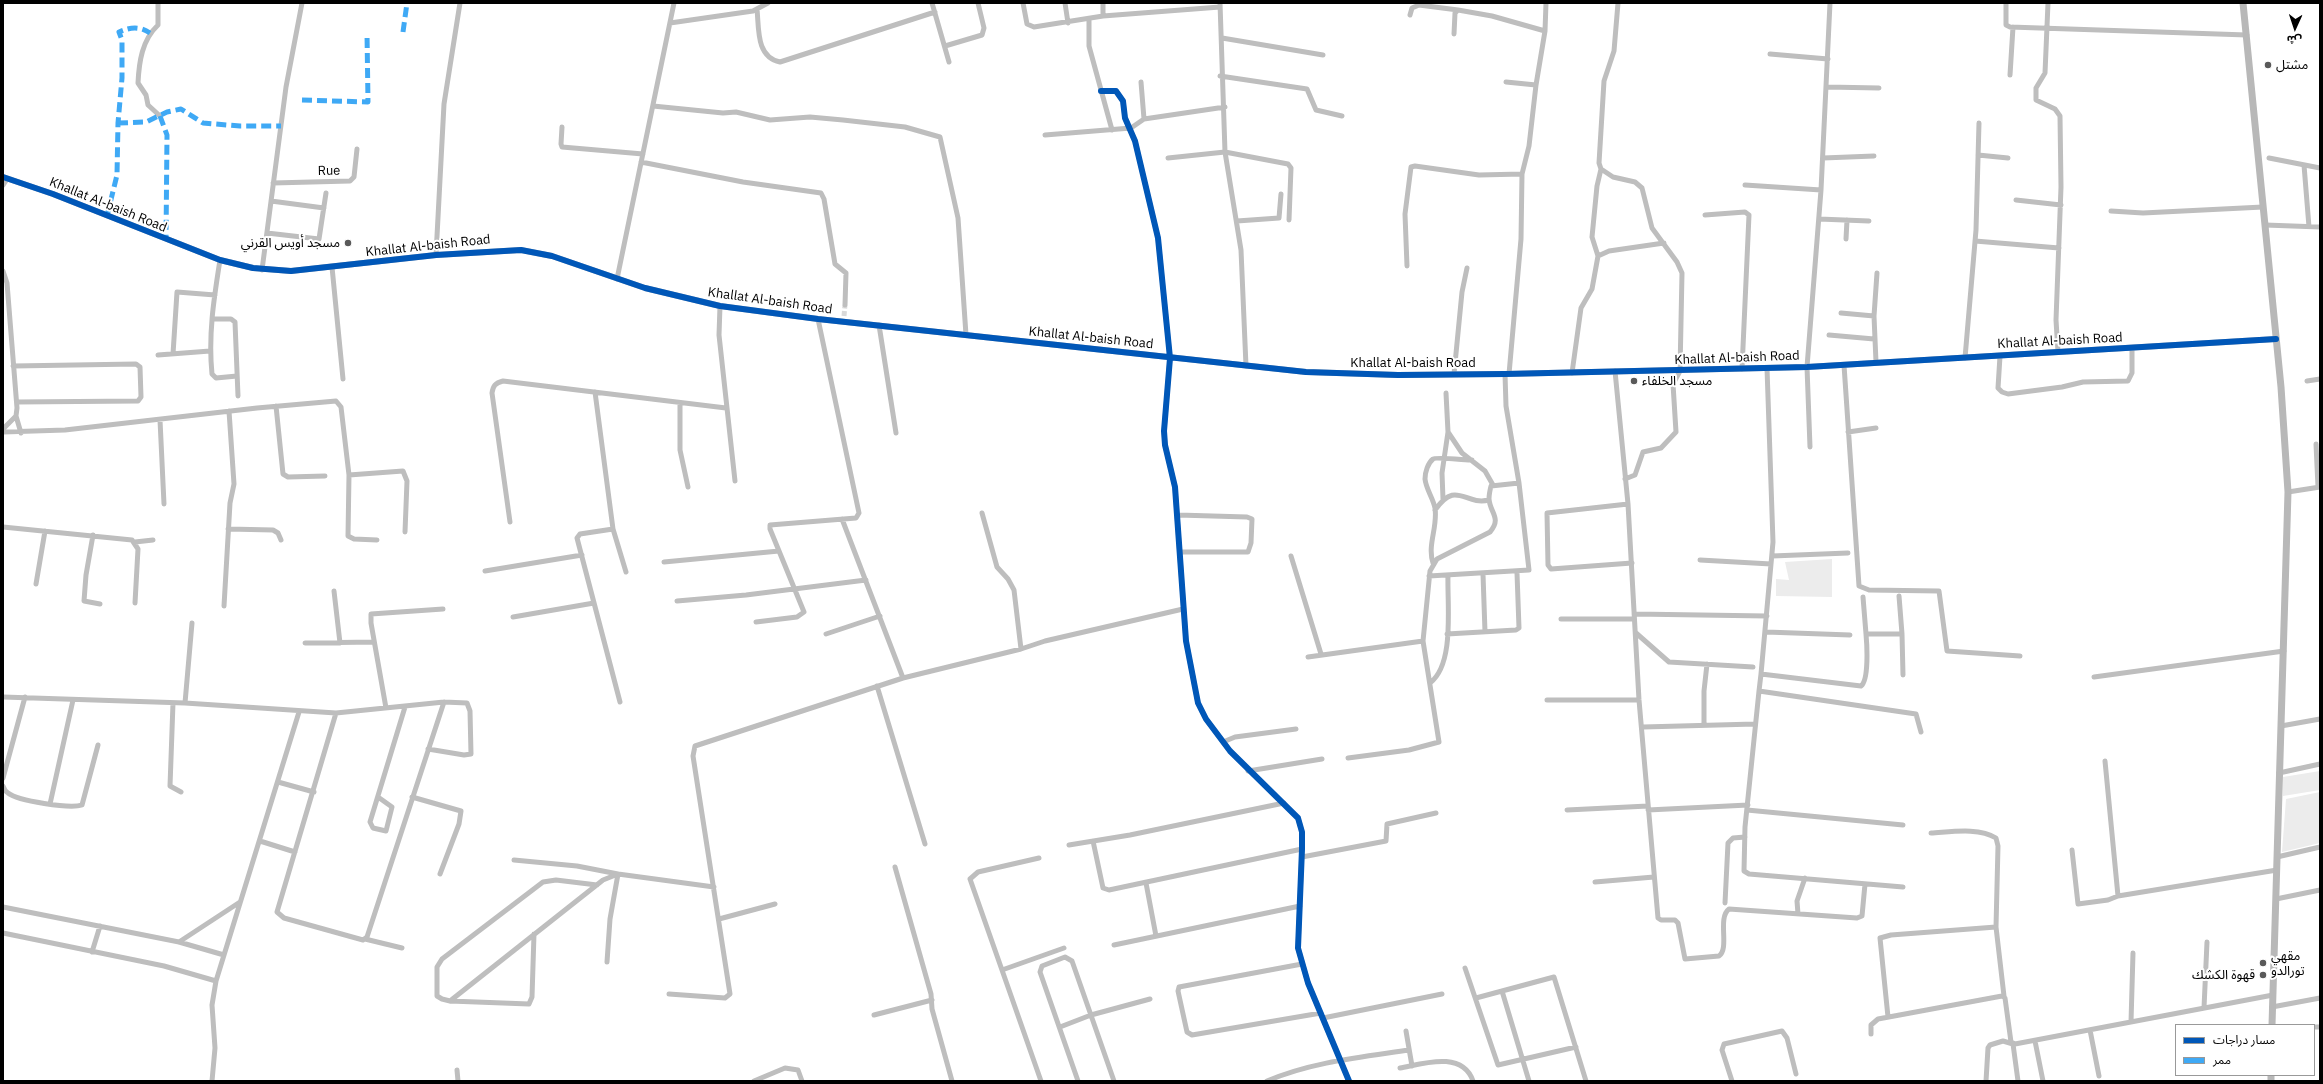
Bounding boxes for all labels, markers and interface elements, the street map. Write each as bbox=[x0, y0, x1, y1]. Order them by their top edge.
north arrow bbox=[2275, 8, 2315, 48]
text: ش bbox=[2286, 33, 2302, 47]
place label: مشتل bbox=[2276, 57, 2308, 73]
marker: مشتل bbox=[2263, 60, 2273, 70]
street label: Rue bbox=[317, 163, 341, 179]
street label: Khallat Al-baish Road bbox=[47, 174, 169, 236]
street label: Khallat Al-baish Road bbox=[365, 232, 491, 260]
place label: مسجد أويس القرني bbox=[241, 235, 340, 251]
marker: مسجد أويس القرني bbox=[343, 238, 353, 248]
street label: Khallat Al-baish Road bbox=[707, 285, 833, 317]
street label: Khallat Al-baish Road bbox=[1028, 324, 1154, 352]
street label: Khallat Al-baish Road bbox=[1997, 330, 2123, 352]
street label: Khallat Al-baish Road bbox=[1674, 348, 1800, 368]
street label: Khallat Al-baish Road bbox=[1350, 355, 1476, 371]
place label: مسجد الخلفاء bbox=[1642, 373, 1712, 389]
marker: مسجد الخلفاء bbox=[1629, 376, 1639, 386]
place label: مقهي تورالدو bbox=[2271, 948, 2305, 979]
marker: مقهي تورالدو bbox=[2258, 958, 2268, 968]
place label: قهوة الكشك bbox=[2192, 967, 2255, 983]
marker: قهوة الكشك bbox=[2258, 970, 2268, 980]
legend bbox=[2175, 1024, 2315, 1076]
text: مسار دراجات bbox=[2213, 1032, 2275, 1047]
text: ممر bbox=[2213, 1052, 2231, 1067]

